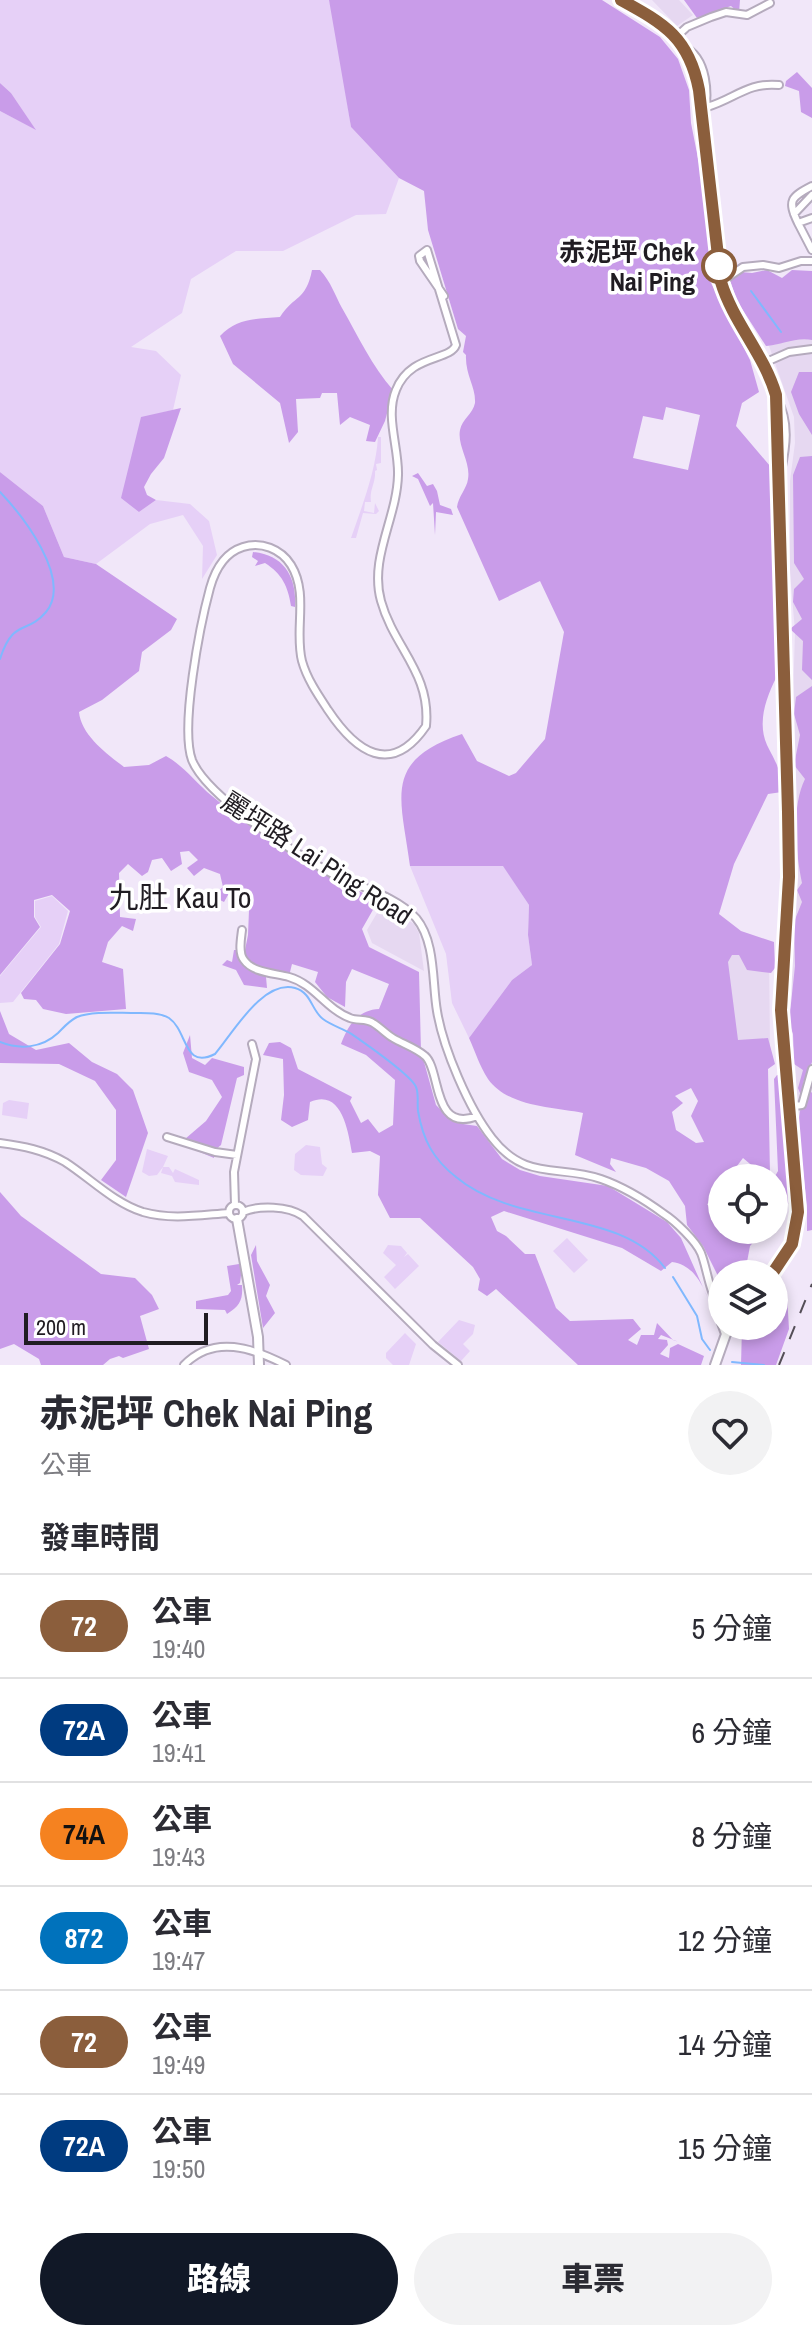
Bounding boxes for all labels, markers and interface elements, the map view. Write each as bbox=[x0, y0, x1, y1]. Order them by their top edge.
place label: 赤泥坪 Chek Nai Ping bbox=[559, 234, 695, 299]
marker: 赤泥坪 Chek Nai Ping bbox=[702, 249, 736, 283]
street label: 麗坪路 Lai Ping Road bbox=[215, 783, 419, 933]
district label: 九肚 Kau To bbox=[108, 877, 252, 917]
map controls bbox=[708, 1164, 788, 1340]
button: locate bbox=[708, 1164, 788, 1244]
button: layers bbox=[708, 1260, 788, 1340]
scale bar bbox=[24, 1309, 208, 1345]
text: 200 m bbox=[36, 1312, 86, 1342]
text: 赤泥坪 Chek Nai Ping bbox=[40, 1388, 372, 1439]
button: heart bbox=[688, 1391, 772, 1475]
text: 公車 bbox=[40, 1447, 92, 1482]
text: 發車時間 bbox=[40, 1517, 160, 1557]
text: 公車 bbox=[152, 1591, 212, 1631]
text: 72 bbox=[71, 1607, 97, 1645]
text: 5 分鐘 bbox=[691, 1608, 772, 1648]
text: 19:40 bbox=[152, 1631, 205, 1666]
text: 公車 bbox=[152, 1695, 212, 1735]
text: 72A bbox=[63, 1711, 105, 1749]
text: 6 分鐘 bbox=[691, 1712, 772, 1752]
text: 19:41 bbox=[152, 1735, 205, 1770]
text: 公車 bbox=[152, 1799, 212, 1839]
text: 74A bbox=[63, 1815, 105, 1853]
text: 8 分鐘 bbox=[691, 1816, 772, 1856]
text: 19:43 bbox=[152, 1839, 205, 1874]
text: 公車 bbox=[152, 1903, 212, 1943]
text: 872 bbox=[65, 1919, 103, 1957]
text: 12 分鐘 bbox=[678, 1920, 772, 1960]
text: 19:47 bbox=[152, 1943, 205, 1978]
text: 公車 bbox=[152, 2007, 212, 2047]
text: 72 bbox=[71, 2023, 97, 2061]
text: 14 分鐘 bbox=[678, 2024, 772, 2064]
text: 19:49 bbox=[152, 2047, 205, 2082]
text: 公車 bbox=[152, 2111, 212, 2151]
text: 72A bbox=[63, 2127, 105, 2165]
text: 15 分鐘 bbox=[678, 2128, 772, 2168]
text: 19:50 bbox=[152, 2151, 205, 2186]
button: 路線 bbox=[40, 2233, 398, 2325]
button: 車票 bbox=[414, 2233, 772, 2325]

